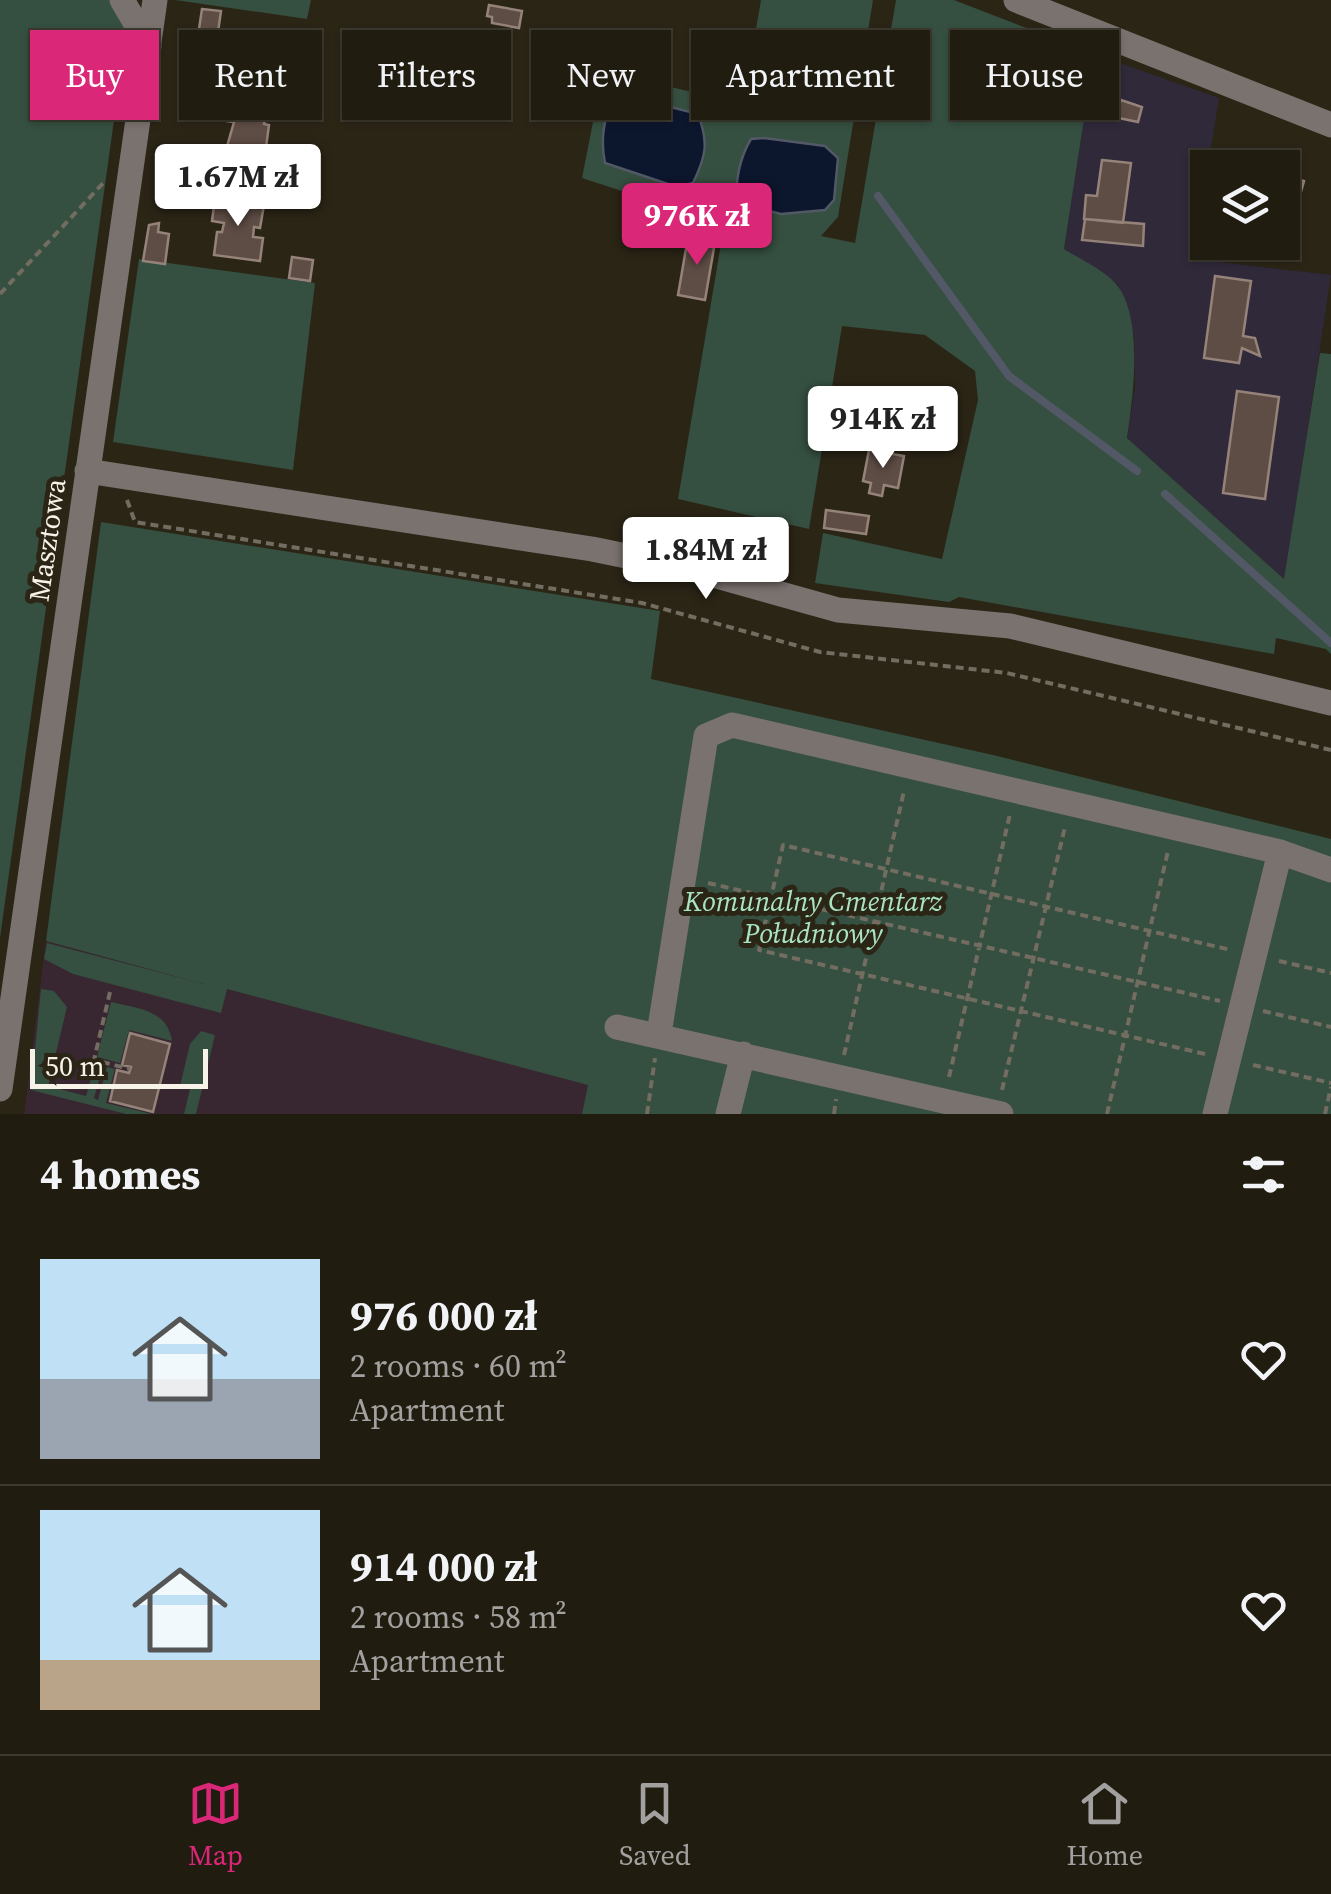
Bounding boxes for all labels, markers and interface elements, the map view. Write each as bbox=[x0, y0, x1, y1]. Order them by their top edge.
chip: Buy bbox=[30, 30, 159, 120]
chip: Rent bbox=[179, 30, 322, 120]
chip: Filters bbox=[342, 30, 511, 120]
chip: New bbox=[531, 30, 671, 120]
chip: Apartment bbox=[691, 30, 930, 120]
chip: House bbox=[950, 30, 1119, 120]
pin: 1.67M zł bbox=[135, 144, 341, 229]
map controls bbox=[1190, 150, 1300, 260]
button: layers bbox=[1190, 150, 1300, 260]
text: 1.67M zł bbox=[177, 154, 299, 198]
pin: 976K zł bbox=[605, 183, 789, 268]
text: 976K zł bbox=[644, 193, 750, 237]
pin: 914K zł bbox=[791, 386, 975, 471]
text: 914K zł bbox=[830, 396, 936, 440]
street label: Masztowa bbox=[20, 475, 75, 604]
pin: 1.84M zł bbox=[603, 517, 809, 602]
text: 1.84M zł bbox=[645, 527, 767, 571]
park label: Komunalny Cmentarz Południowy bbox=[683, 882, 943, 952]
scale bar bbox=[30, 1044, 208, 1088]
text: 50 m bbox=[45, 1047, 105, 1085]
text: 4 homes bbox=[40, 1145, 200, 1203]
icon: filters bbox=[1236, 1147, 1291, 1202]
text: 976 000 zł bbox=[350, 1286, 538, 1344]
icon: home bbox=[120, 1299, 240, 1419]
icon: heart bbox=[1236, 1332, 1291, 1387]
text: 2 rooms · 60 m² bbox=[350, 1344, 567, 1388]
text: Apartment bbox=[350, 1388, 504, 1432]
text: 914 000 zł bbox=[350, 1537, 538, 1595]
icon: home bbox=[120, 1550, 240, 1670]
icon: heart bbox=[1236, 1583, 1291, 1638]
text: 2 rooms · 58 m² bbox=[350, 1595, 567, 1639]
text: Apartment bbox=[350, 1639, 504, 1683]
tab: Map bbox=[188, 1776, 243, 1874]
tab: Saved bbox=[619, 1776, 691, 1874]
tab: Home bbox=[1067, 1776, 1143, 1874]

